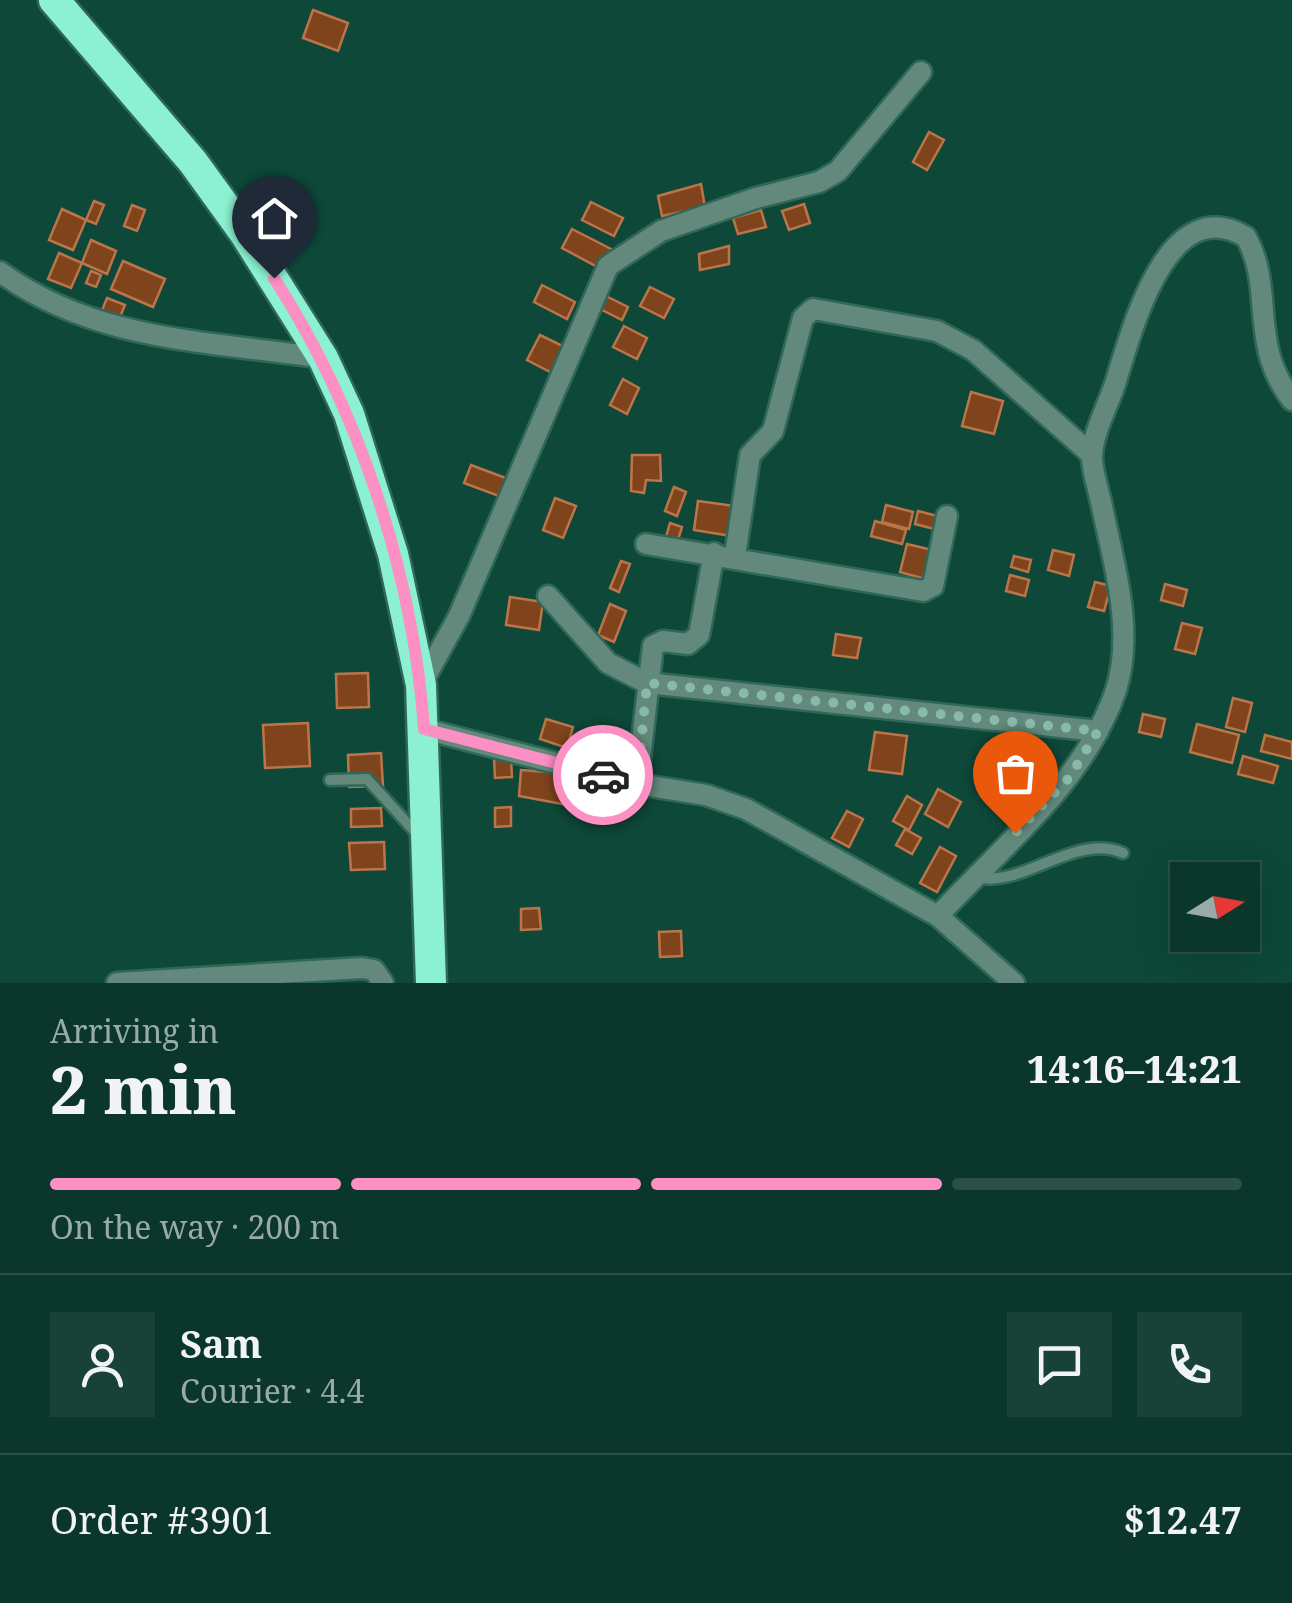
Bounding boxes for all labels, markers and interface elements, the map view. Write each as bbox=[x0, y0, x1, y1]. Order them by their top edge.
pin bbox=[232, 176, 317, 279]
icon: home bbox=[247, 191, 302, 246]
courier bbox=[553, 725, 653, 825]
pin bbox=[973, 731, 1058, 834]
icon: bag bbox=[988, 746, 1043, 801]
icon: car bbox=[576, 748, 631, 803]
north arrow bbox=[1170, 862, 1260, 952]
map controls bbox=[1170, 862, 1260, 952]
text: Arriving in bbox=[50, 1009, 219, 1052]
text: 14:16–14:21 bbox=[1027, 1042, 1242, 1094]
text: 2 min bbox=[50, 1045, 237, 1133]
text: On the way · 200 m bbox=[50, 1205, 340, 1248]
button: person bbox=[50, 1312, 155, 1417]
button: chat bbox=[1007, 1312, 1112, 1417]
button: phone bbox=[1137, 1312, 1242, 1417]
text: Sam bbox=[180, 1317, 262, 1369]
text: Courier · 4.4 bbox=[180, 1369, 364, 1412]
text: Order #3901 bbox=[50, 1493, 274, 1545]
text: $12.47 bbox=[1123, 1493, 1242, 1545]

